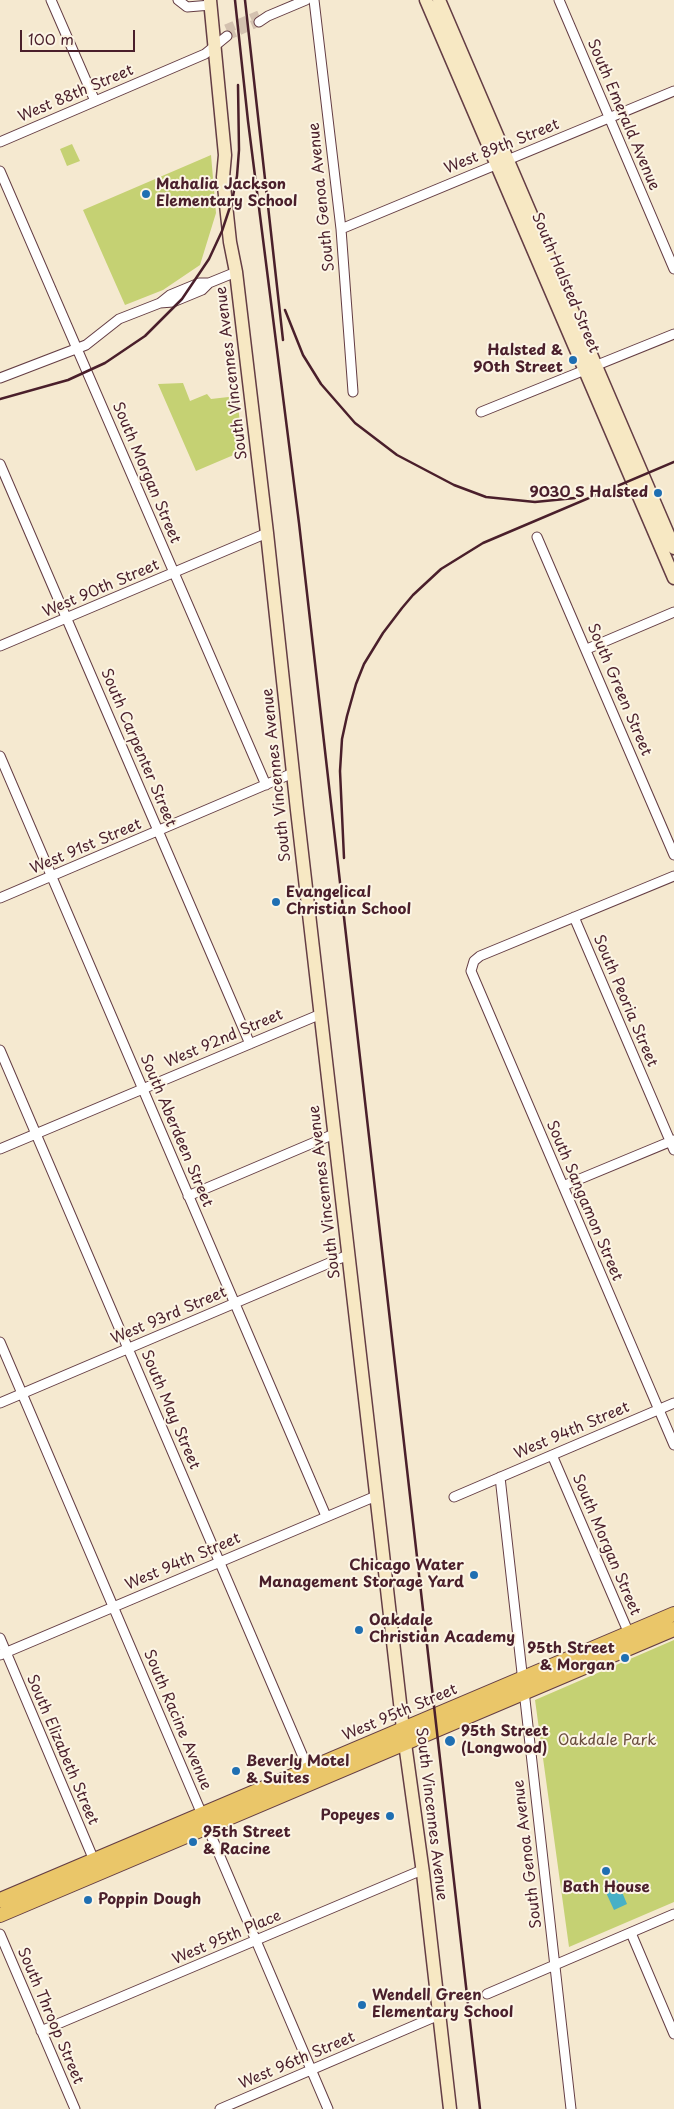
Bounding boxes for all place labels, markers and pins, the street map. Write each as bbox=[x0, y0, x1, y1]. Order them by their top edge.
place label: Mahalia Jackson Elementary School bbox=[156, 176, 297, 211]
marker: Mahalia Jackson Elementary School bbox=[140, 188, 152, 200]
place label: Halsted & 90th Street bbox=[473, 342, 563, 377]
marker: Halsted & 90th Street bbox=[567, 354, 579, 366]
place label: 9030 S Halsted bbox=[529, 484, 648, 502]
marker: 9030 S Halsted bbox=[652, 487, 664, 499]
place label: Evangelical Christian School bbox=[286, 884, 411, 919]
marker: Evangelical Christian School bbox=[270, 896, 282, 908]
place label: Chicago Water Management Storage Yard bbox=[259, 1557, 464, 1592]
marker: Chicago Water Management Storage Yard bbox=[468, 1569, 480, 1581]
place label: Oakdale Christian Academy bbox=[369, 1612, 515, 1647]
marker: Oakdale Christian Academy bbox=[353, 1624, 365, 1636]
place label: 95th Street & Morgan bbox=[527, 1640, 615, 1675]
marker: 95th Street & Morgan bbox=[619, 1652, 631, 1664]
place label: 95th Street (Longwood) bbox=[461, 1723, 549, 1758]
marker: 95th Street (Longwood) bbox=[443, 1734, 457, 1748]
place label: Beverly Motel & Suites bbox=[246, 1753, 349, 1788]
marker: Beverly Motel & Suites bbox=[230, 1765, 242, 1777]
place label: Popeyes bbox=[321, 1807, 380, 1825]
marker: Popeyes bbox=[384, 1810, 396, 1822]
place label: 95th Street & Racine bbox=[203, 1824, 291, 1859]
marker: 95th Street & Racine bbox=[187, 1836, 199, 1848]
marker: Bath House bbox=[600, 1865, 612, 1877]
place label: Bath House bbox=[562, 1879, 650, 1897]
place label: Poppin Dough bbox=[98, 1891, 201, 1909]
marker: Poppin Dough bbox=[82, 1894, 94, 1906]
place label: Wendell Green Elementary School bbox=[372, 1987, 513, 2022]
marker: Wendell Green Elementary School bbox=[356, 1999, 368, 2011]

